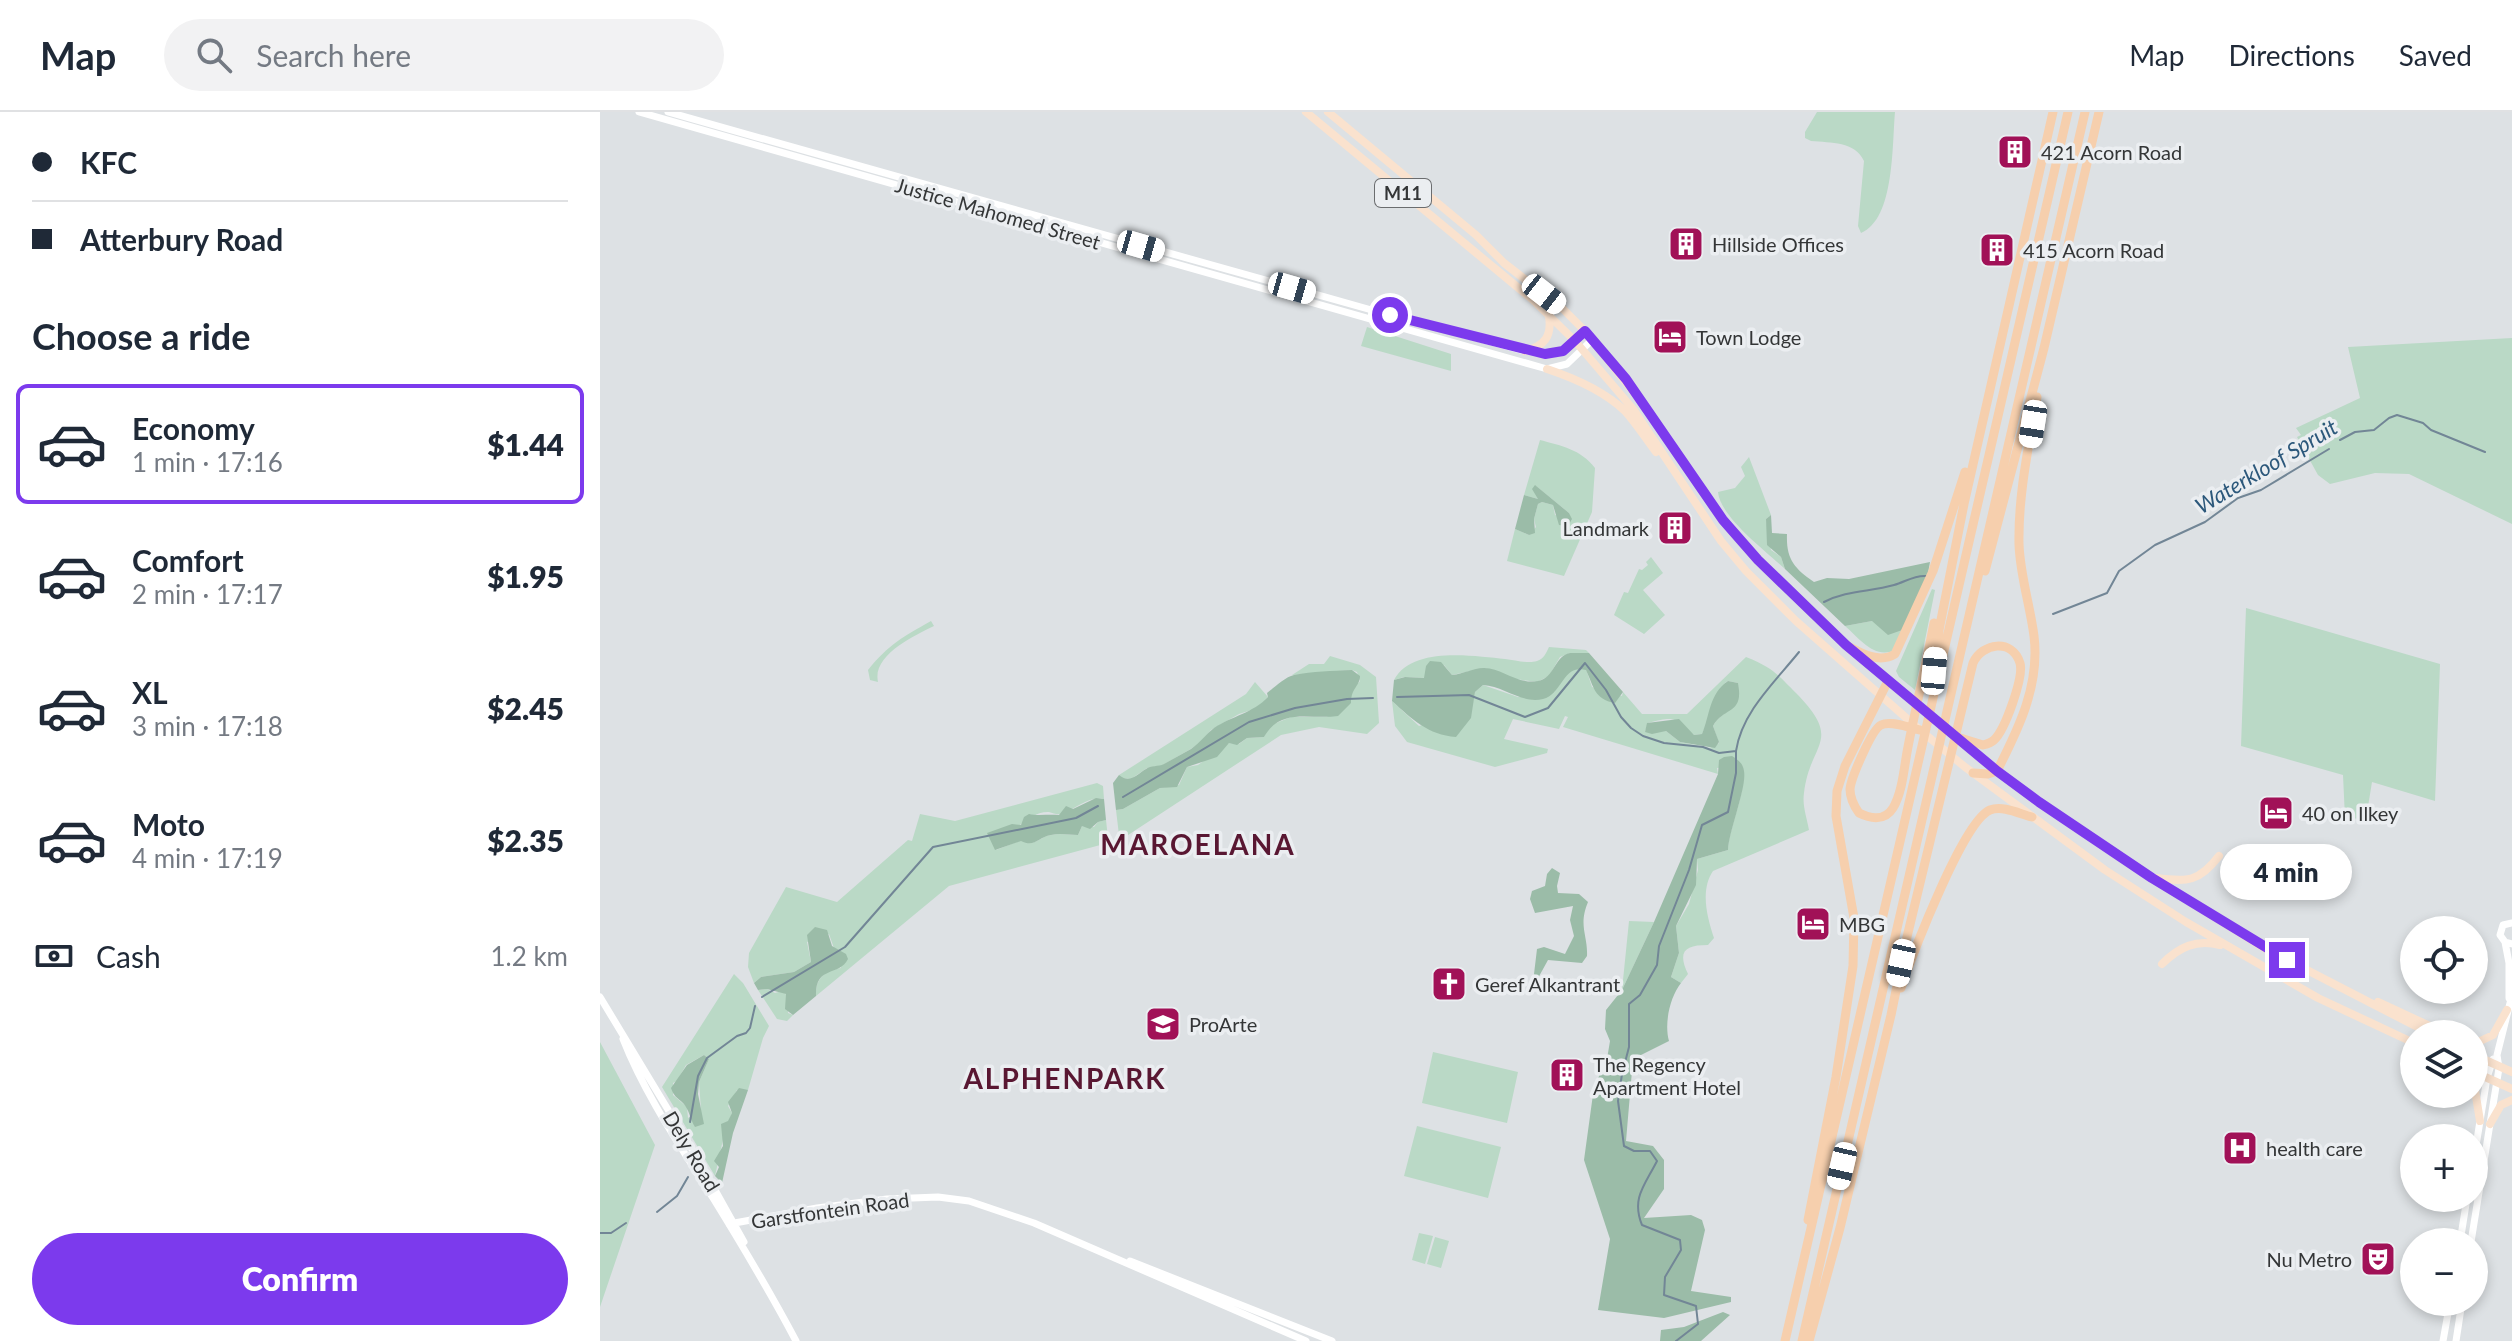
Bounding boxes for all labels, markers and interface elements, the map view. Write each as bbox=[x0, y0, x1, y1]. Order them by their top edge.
search box bbox=[164, 19, 724, 91]
text: Map bbox=[40, 32, 116, 78]
icon: search bbox=[192, 33, 236, 77]
text: Search here bbox=[256, 37, 411, 73]
text: Map bbox=[2129, 38, 2184, 72]
text: Directions bbox=[2228, 38, 2355, 72]
text: Saved bbox=[2399, 38, 2472, 72]
building icon: 421 Acorn Road bbox=[1996, 133, 2034, 171]
place label: 421 Acorn Road bbox=[2041, 140, 2182, 164]
text: KFC bbox=[80, 144, 137, 180]
street label: Justice Mahomed Street bbox=[893, 172, 1103, 254]
road number: M11 bbox=[1375, 179, 1431, 207]
text: Atterbury Road bbox=[80, 221, 283, 257]
building icon: Hillside Offices bbox=[1667, 225, 1705, 263]
car bbox=[1115, 228, 1167, 264]
building icon: 415 Acorn Road bbox=[1978, 231, 2016, 269]
place label: Hillside Offices bbox=[1712, 232, 1844, 256]
place label: 415 Acorn Road bbox=[2023, 238, 2164, 262]
car bbox=[1266, 270, 1318, 306]
car bbox=[1518, 270, 1570, 318]
route start bbox=[1372, 297, 1408, 333]
text: Choose a ride bbox=[32, 314, 251, 358]
hotel icon: Town Lodge bbox=[1651, 318, 1689, 356]
place label: Town Lodge bbox=[1696, 325, 1801, 349]
car bbox=[2017, 398, 2049, 450]
icon: car bbox=[36, 408, 108, 480]
text: Economy bbox=[132, 410, 255, 446]
water label: Waterkloof Spruit bbox=[2190, 413, 2342, 519]
text: $1.44 bbox=[487, 426, 564, 462]
text: 1 min · 17:16 bbox=[132, 446, 283, 478]
building icon: Landmark bbox=[1656, 509, 1694, 547]
place label: Landmark bbox=[1563, 516, 1650, 540]
icon: car bbox=[36, 540, 108, 612]
text: Comfort bbox=[132, 542, 244, 578]
text: $1.95 bbox=[487, 558, 564, 594]
text: 2 min · 17:17 bbox=[132, 578, 283, 610]
car bbox=[1920, 646, 1948, 696]
icon: car bbox=[36, 672, 108, 744]
text: XL bbox=[132, 674, 168, 710]
text: $2.45 bbox=[487, 690, 564, 726]
text: 3 min · 17:18 bbox=[132, 710, 283, 742]
hotel icon: 40 on Ilkey bbox=[2257, 794, 2295, 832]
place label: 40 on Ilkey bbox=[2302, 801, 2399, 825]
icon: car bbox=[36, 804, 108, 876]
text: Moto bbox=[132, 806, 205, 842]
text: $2.35 bbox=[487, 822, 564, 858]
district label: MAROELANA bbox=[1100, 827, 1296, 861]
text: 4 min · 17:19 bbox=[132, 842, 283, 874]
callout: 4 min bbox=[2221, 844, 2353, 900]
text: 4 min bbox=[2254, 856, 2318, 888]
hotel icon: MBG bbox=[1794, 905, 1832, 943]
place label: MBG bbox=[1839, 912, 1885, 936]
map controls bbox=[2400, 916, 2488, 1316]
button: locate bbox=[2400, 916, 2488, 1004]
icon: cash bbox=[32, 934, 76, 978]
car bbox=[1884, 937, 1918, 989]
text: Cash bbox=[96, 938, 161, 974]
text: 1.2 km bbox=[490, 940, 568, 972]
route end bbox=[2269, 942, 2305, 978]
church icon: Geref Alkantrant bbox=[1430, 965, 1468, 1003]
place label: Geref Alkantrant bbox=[1475, 972, 1620, 996]
school or university icon: ProArte bbox=[1144, 1005, 1182, 1043]
place label: ProArte bbox=[1189, 1012, 1257, 1036]
button: layers bbox=[2400, 1020, 2488, 1108]
place label: The Regency Apartment Hotel bbox=[1593, 1052, 1741, 1099]
building icon: The Regency Apartment Hotel bbox=[1548, 1056, 1586, 1094]
district label: ALPHENPARK bbox=[962, 1061, 1167, 1095]
street label: Dely Road bbox=[659, 1106, 725, 1196]
button: + bbox=[2400, 1124, 2488, 1212]
hospital icon: health care bbox=[2221, 1129, 2259, 1167]
place label: health care bbox=[2266, 1136, 2363, 1160]
car bbox=[1825, 1140, 1859, 1192]
street label: Garstfontein Road bbox=[749, 1187, 911, 1233]
button: − bbox=[2400, 1228, 2488, 1316]
button: Confirm bbox=[32, 1233, 568, 1325]
theatre icon: Nu Metro bbox=[2359, 1240, 2397, 1278]
place label: Nu Metro bbox=[2267, 1247, 2352, 1271]

